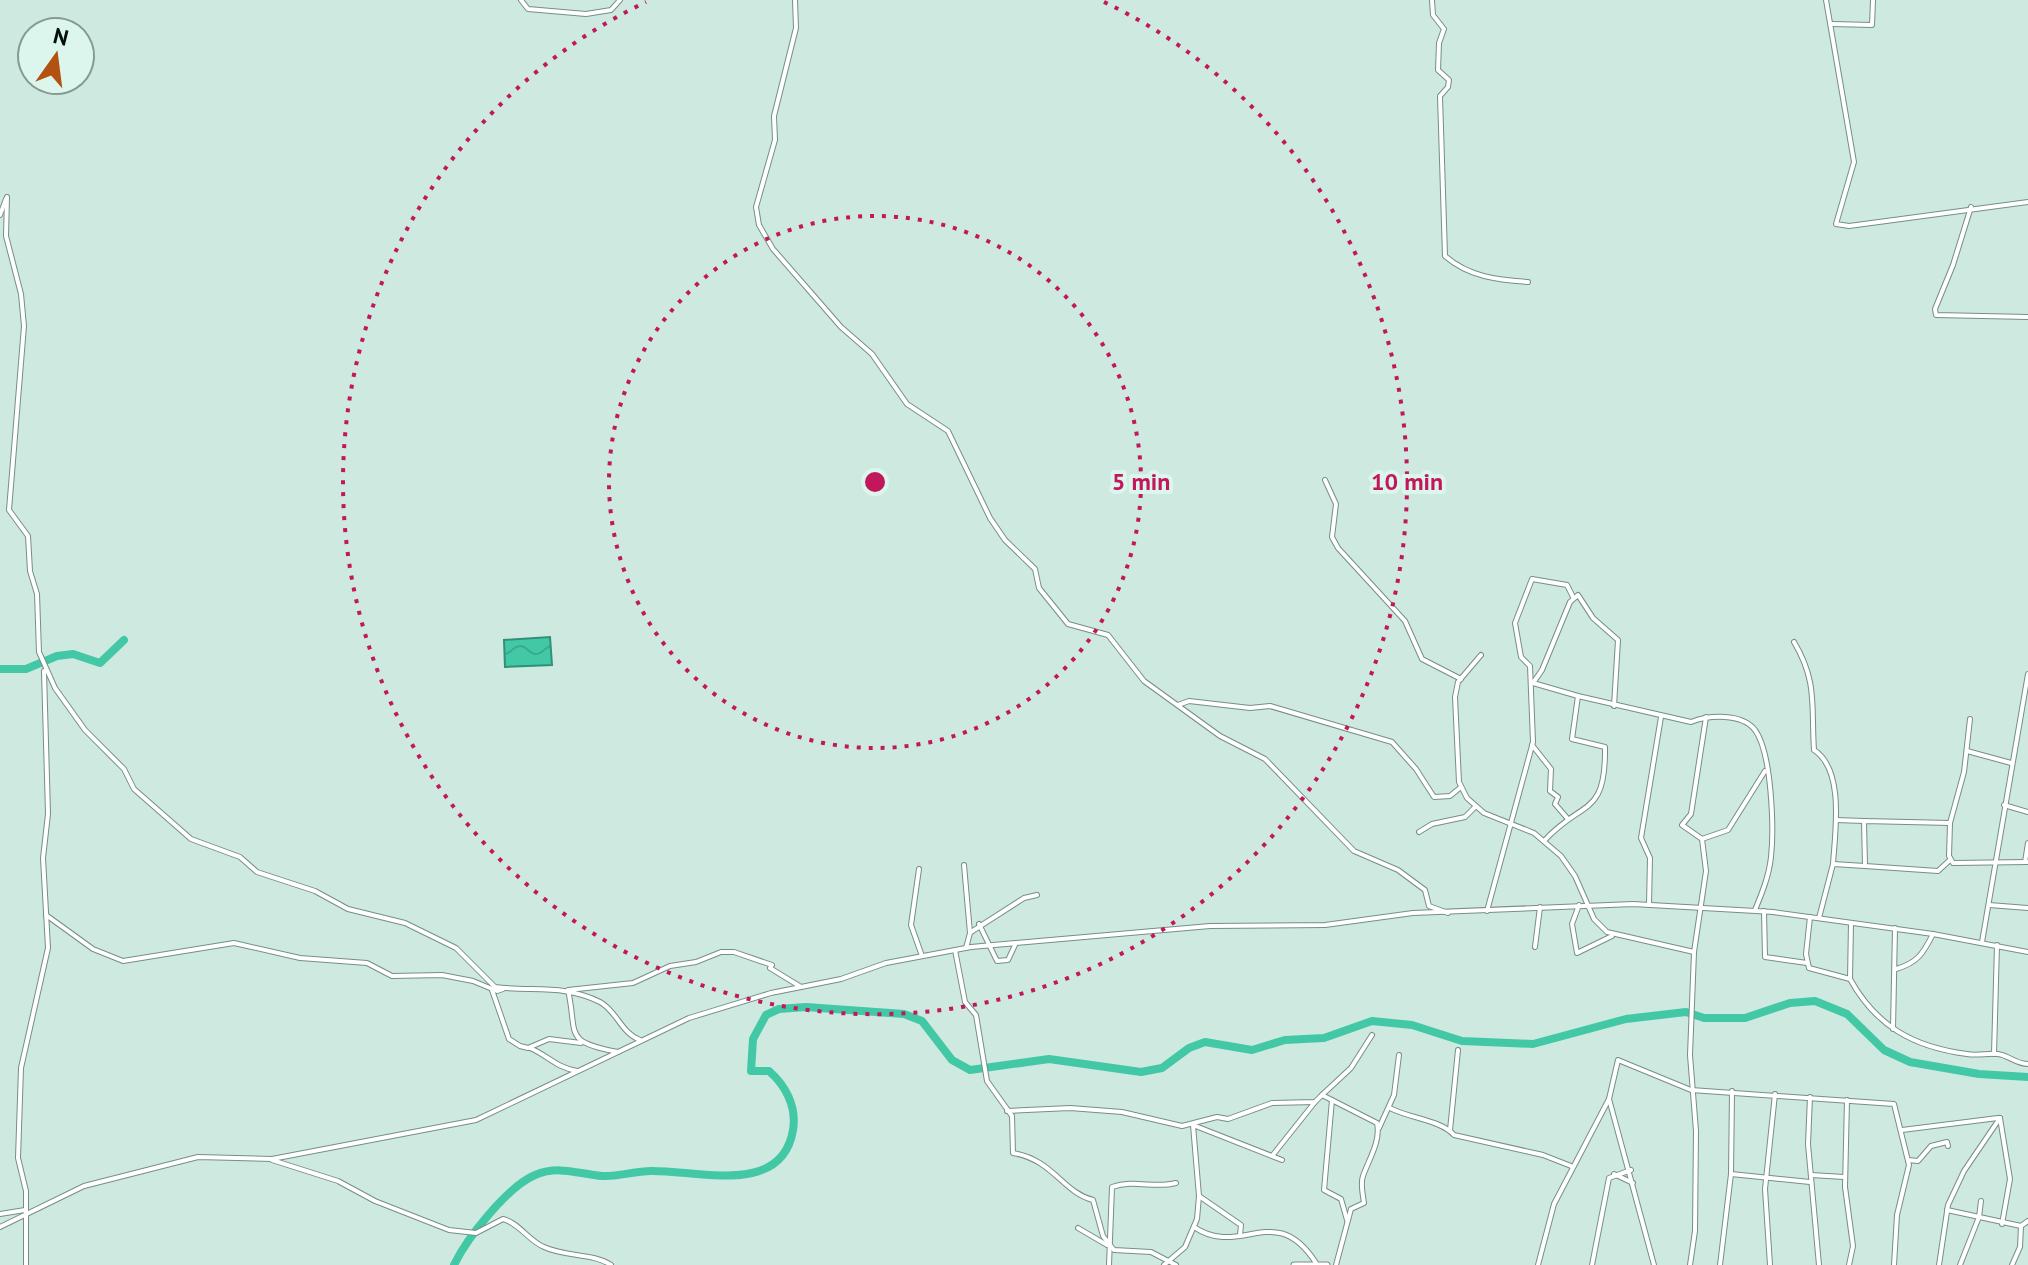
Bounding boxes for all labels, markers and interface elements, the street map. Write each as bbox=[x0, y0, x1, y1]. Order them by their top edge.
north arrow bbox=[16, 16, 96, 96]
text: N bbox=[50, 21, 71, 52]
text: 5 min bbox=[1112, 466, 1170, 497]
text: 10 min bbox=[1371, 466, 1443, 497]
centre of rings bbox=[861, 468, 889, 496]

